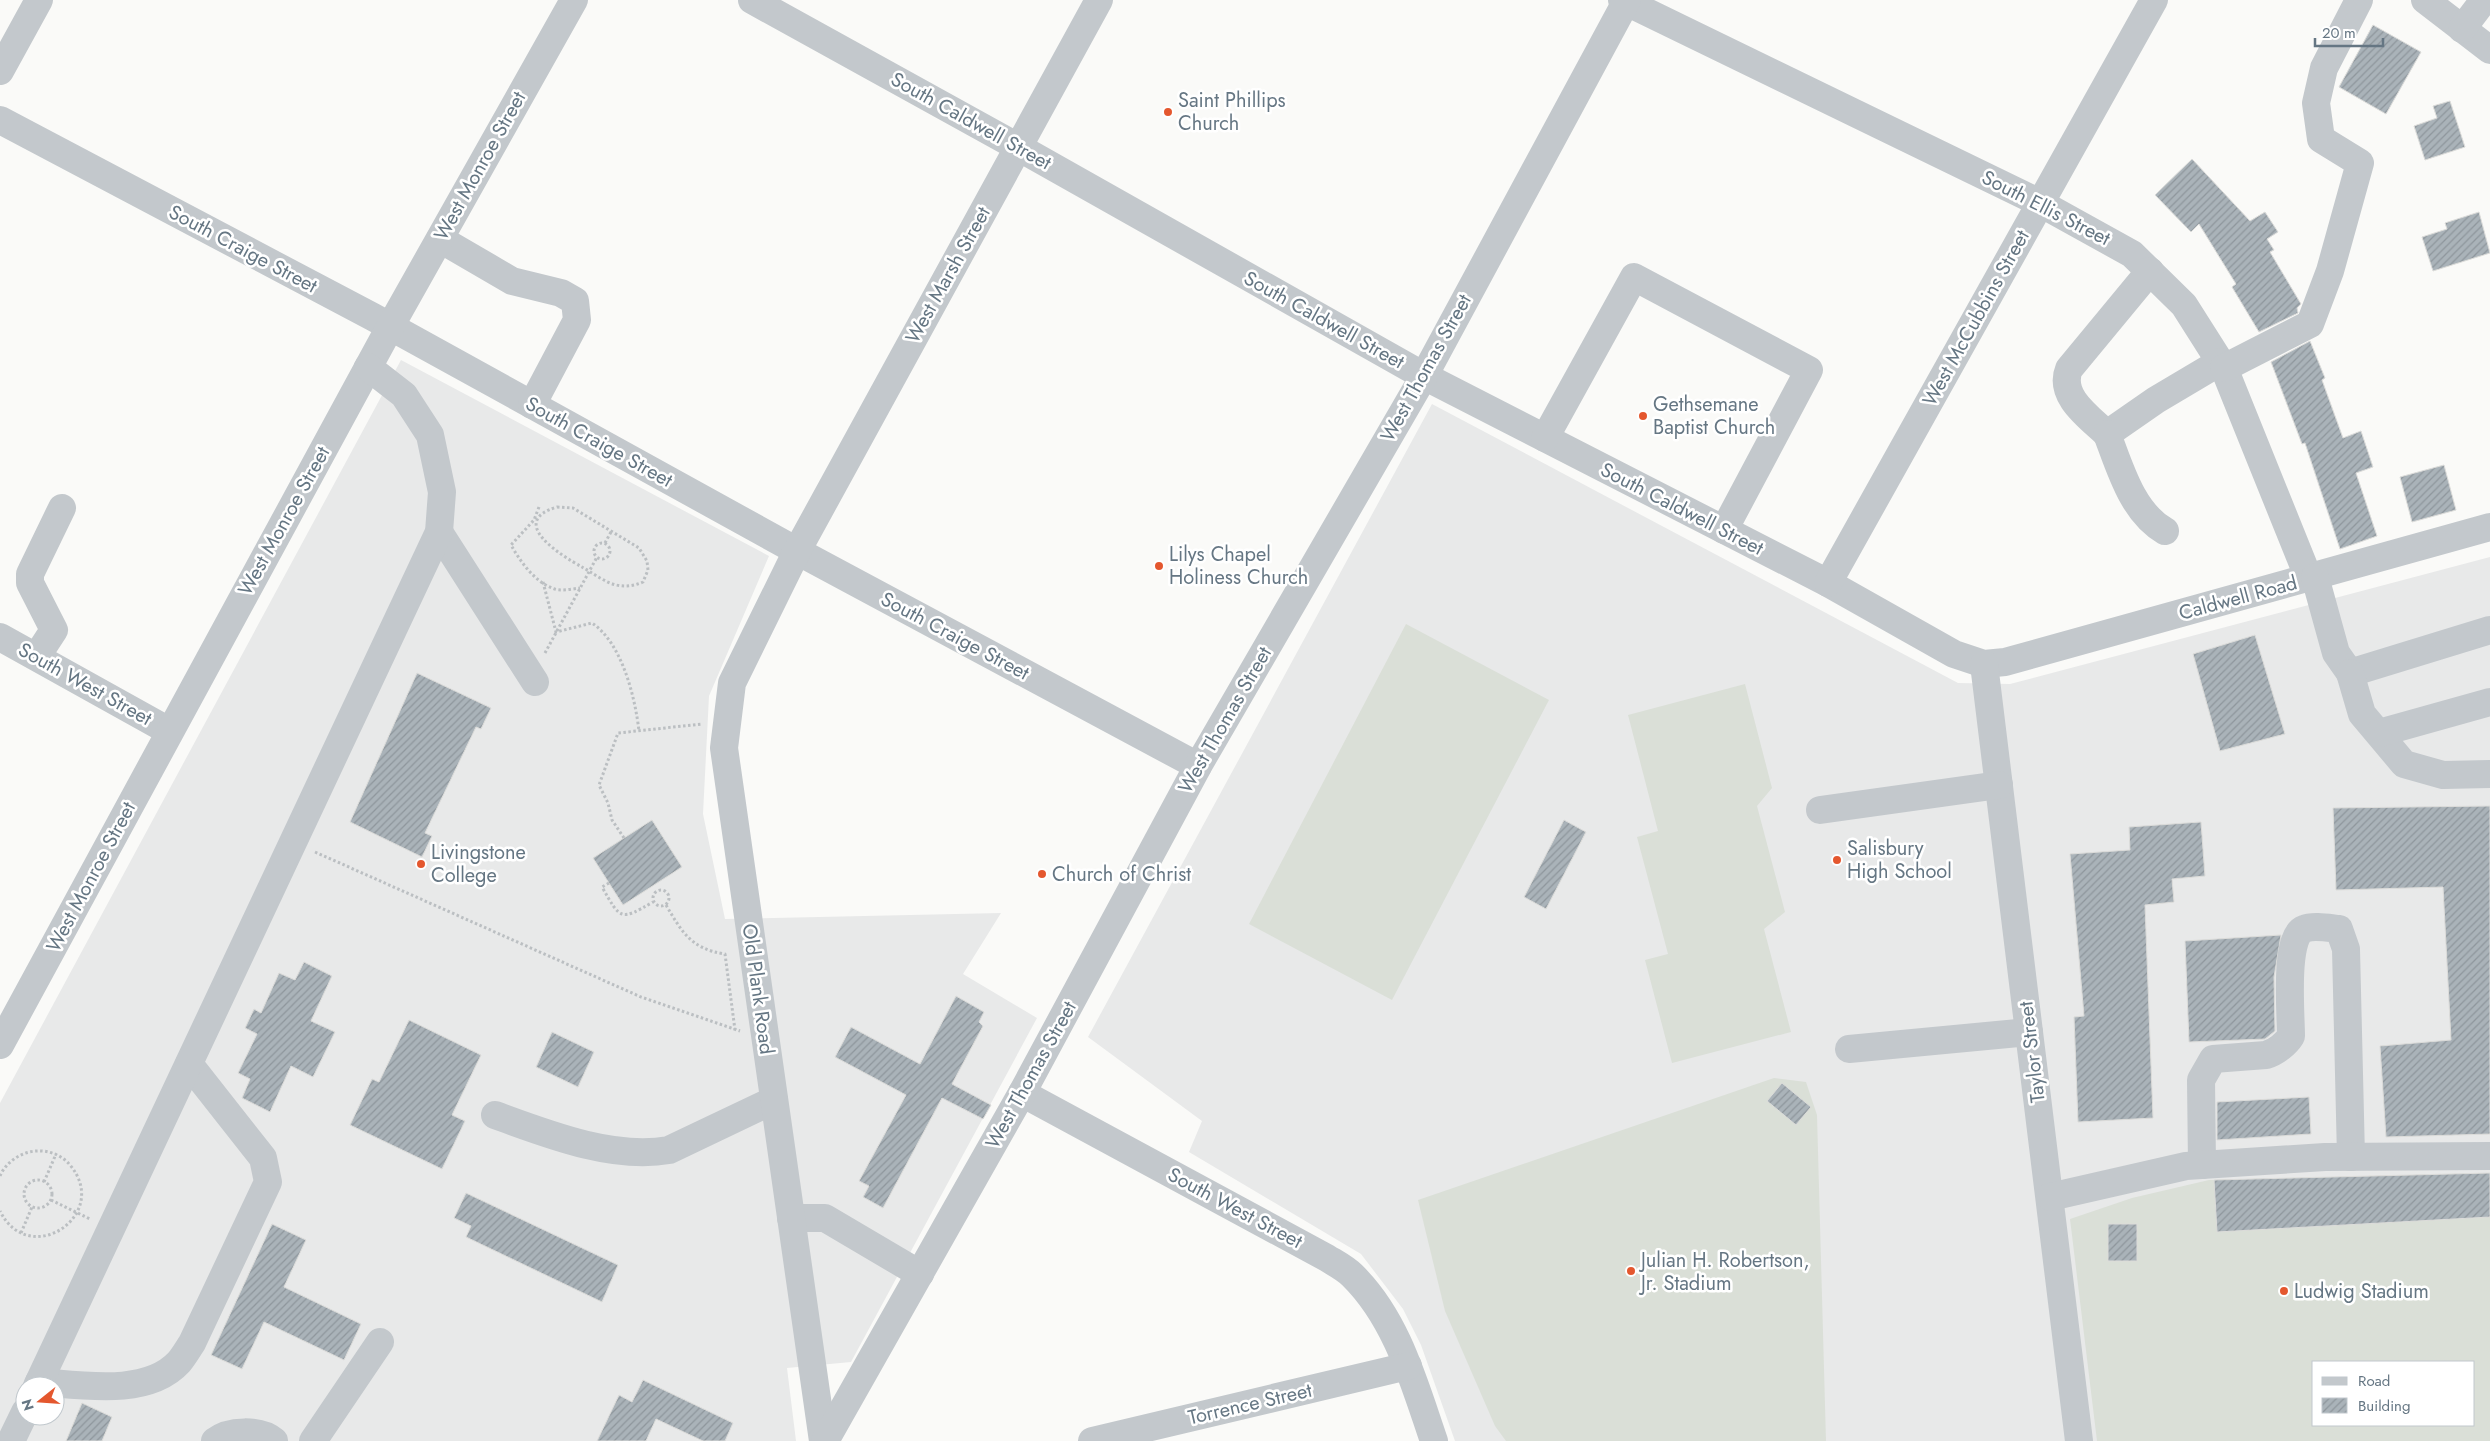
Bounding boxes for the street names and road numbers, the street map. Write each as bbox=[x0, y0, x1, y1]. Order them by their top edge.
street label: South Caldwell Street bbox=[885, 65, 1057, 177]
street label: West Monroe Street bbox=[427, 86, 533, 246]
street label: South Ellis Street bbox=[1977, 163, 2116, 253]
street label: South Craige Street bbox=[164, 198, 323, 301]
street label: West Marsh Street bbox=[898, 201, 998, 349]
street label: West McCubbins Street bbox=[1915, 224, 2037, 411]
street label: South Caldwell Street bbox=[1238, 264, 1410, 376]
street label: West Thomas Street bbox=[1373, 289, 1479, 447]
street label: South Craige Street bbox=[520, 389, 678, 495]
street label: West Monroe Street bbox=[231, 441, 337, 601]
street label: South Caldwell Street bbox=[1595, 455, 1769, 563]
street label: Caldwell Road bbox=[2176, 568, 2300, 628]
street label: South Craige Street bbox=[876, 585, 1035, 688]
street label: South West Street bbox=[13, 635, 157, 733]
street label: West Thomas Street bbox=[1171, 641, 1279, 799]
street label: West Monroe Street bbox=[39, 797, 143, 957]
street label: Old Plank Road bbox=[734, 922, 782, 1056]
street label: West Thomas Street bbox=[978, 996, 1084, 1154]
street label: Taylor Street bbox=[2011, 1000, 2053, 1104]
street label: South West Street bbox=[1163, 1160, 1308, 1256]
street label: Torrence Street bbox=[1185, 1376, 1315, 1432]

